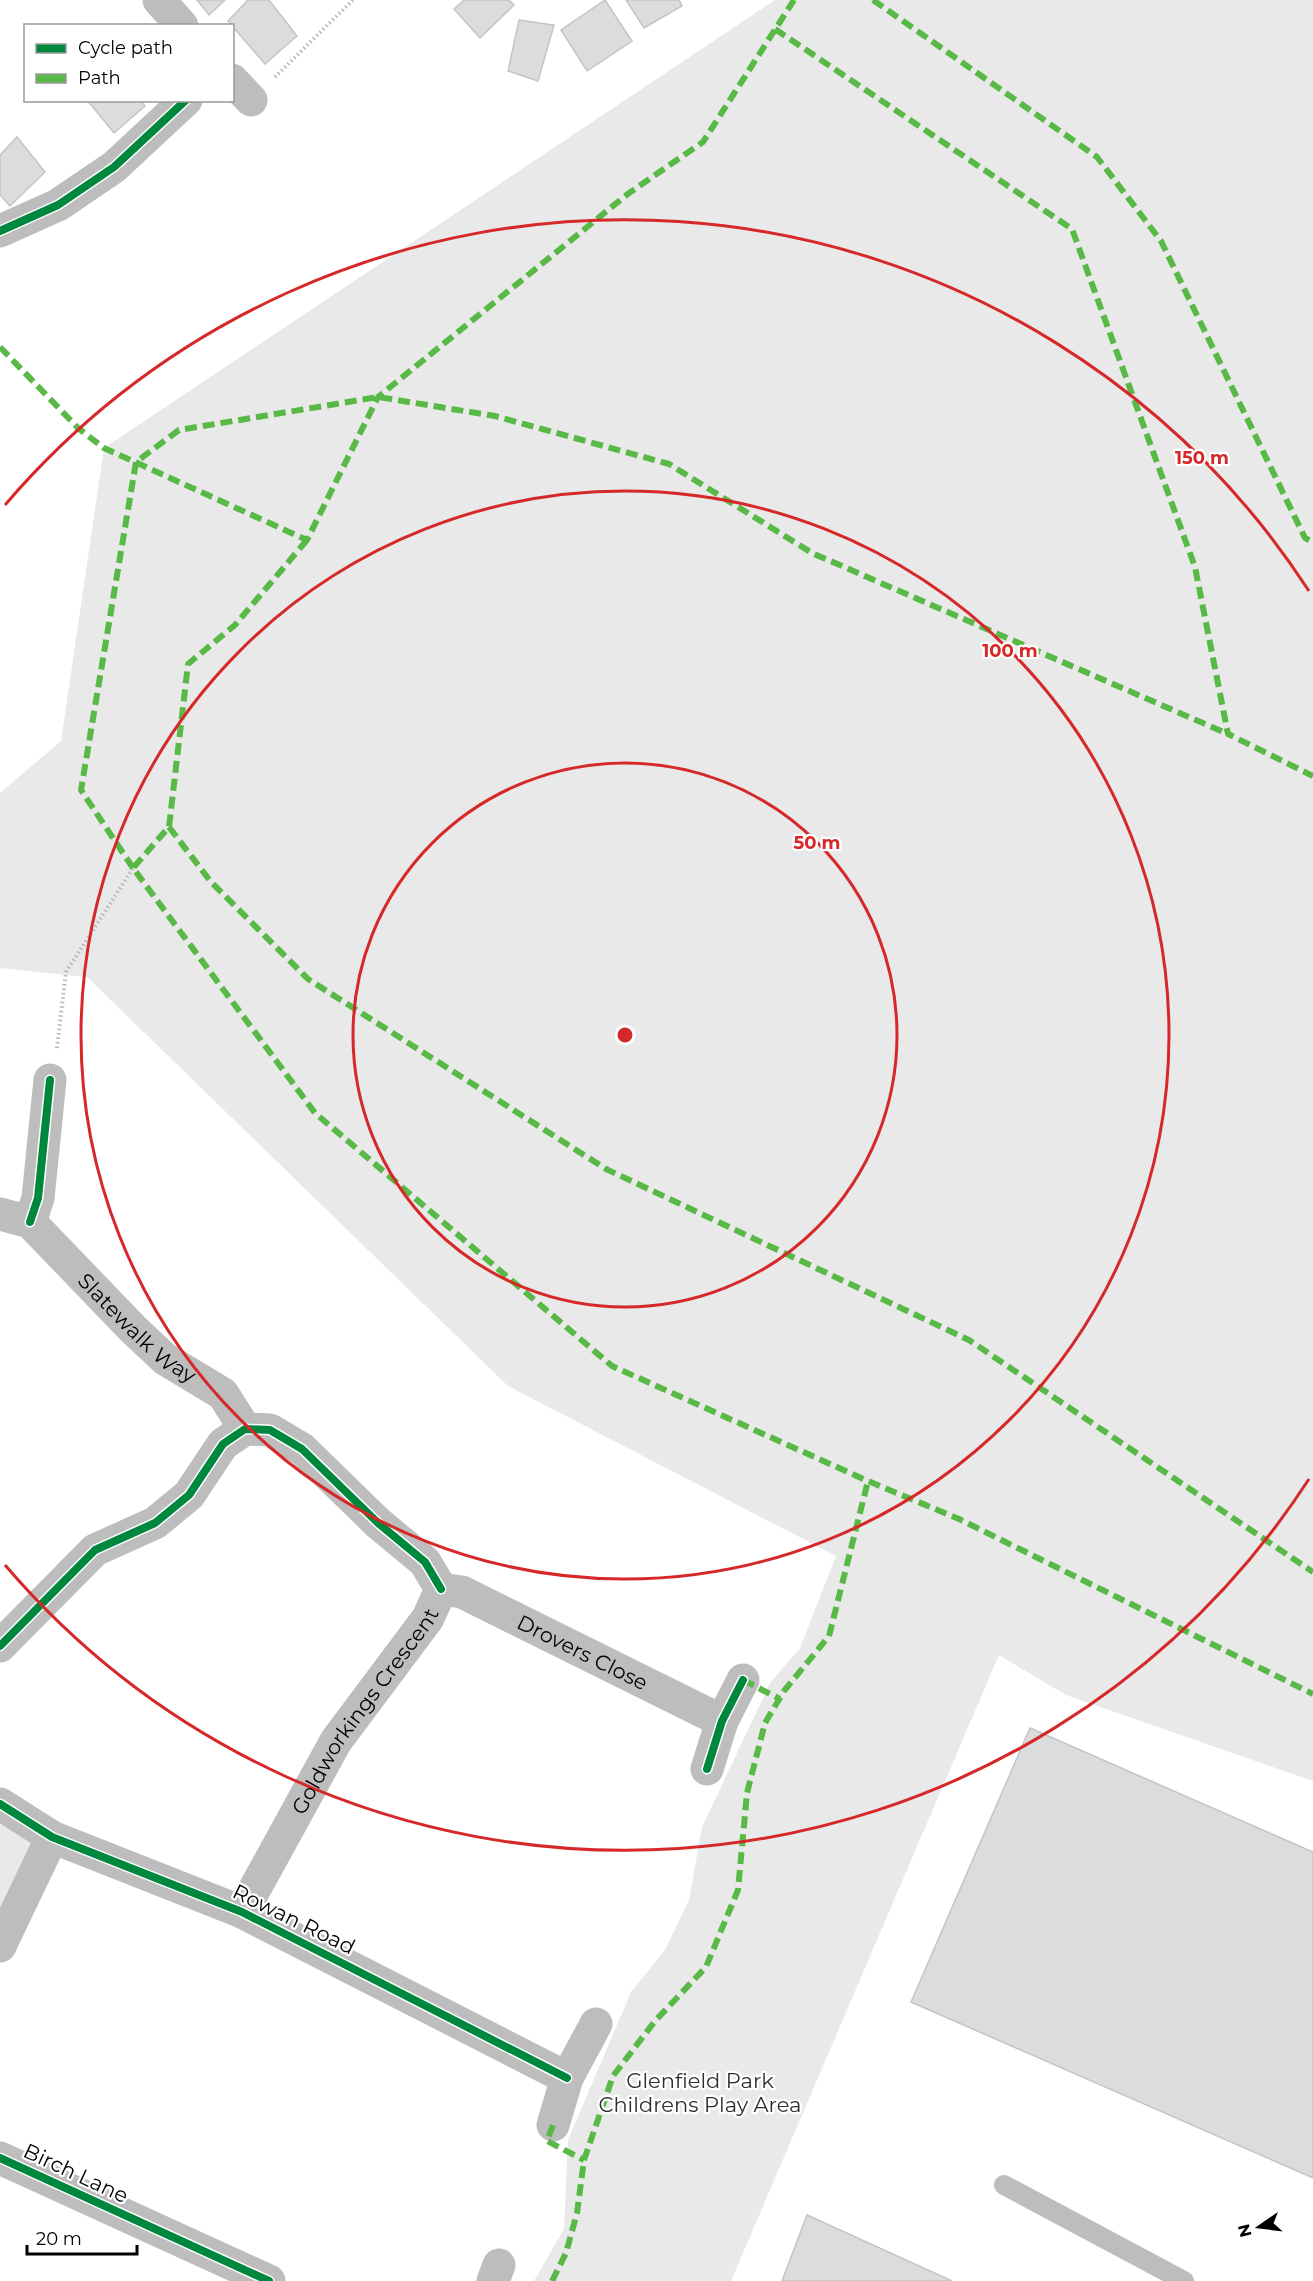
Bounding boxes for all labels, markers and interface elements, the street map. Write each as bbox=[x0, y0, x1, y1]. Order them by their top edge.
legend bbox=[24, 24, 234, 102]
text: Cycle path bbox=[78, 37, 173, 59]
text: Path bbox=[78, 67, 121, 89]
text: 150 m bbox=[1175, 447, 1229, 469]
text: 100 m bbox=[982, 640, 1038, 662]
text: 50 m bbox=[794, 832, 840, 854]
centre of rings bbox=[615, 1025, 635, 1045]
street label: Slatewalk Way bbox=[73, 1268, 201, 1388]
street label: Goldworkings Crescent bbox=[286, 1604, 443, 1818]
street label: Drovers Close bbox=[513, 1609, 652, 1695]
street label: Rowan Road bbox=[229, 1879, 359, 1959]
park label: Glenfield Park Childrens Play Area bbox=[599, 2068, 801, 2117]
street label: Birch Lane bbox=[20, 2138, 132, 2208]
north arrow bbox=[1229, 2197, 1289, 2257]
scale bar bbox=[27, 2218, 136, 2256]
text: N bbox=[1234, 2222, 1256, 2239]
text: 20 m bbox=[36, 2228, 82, 2250]

